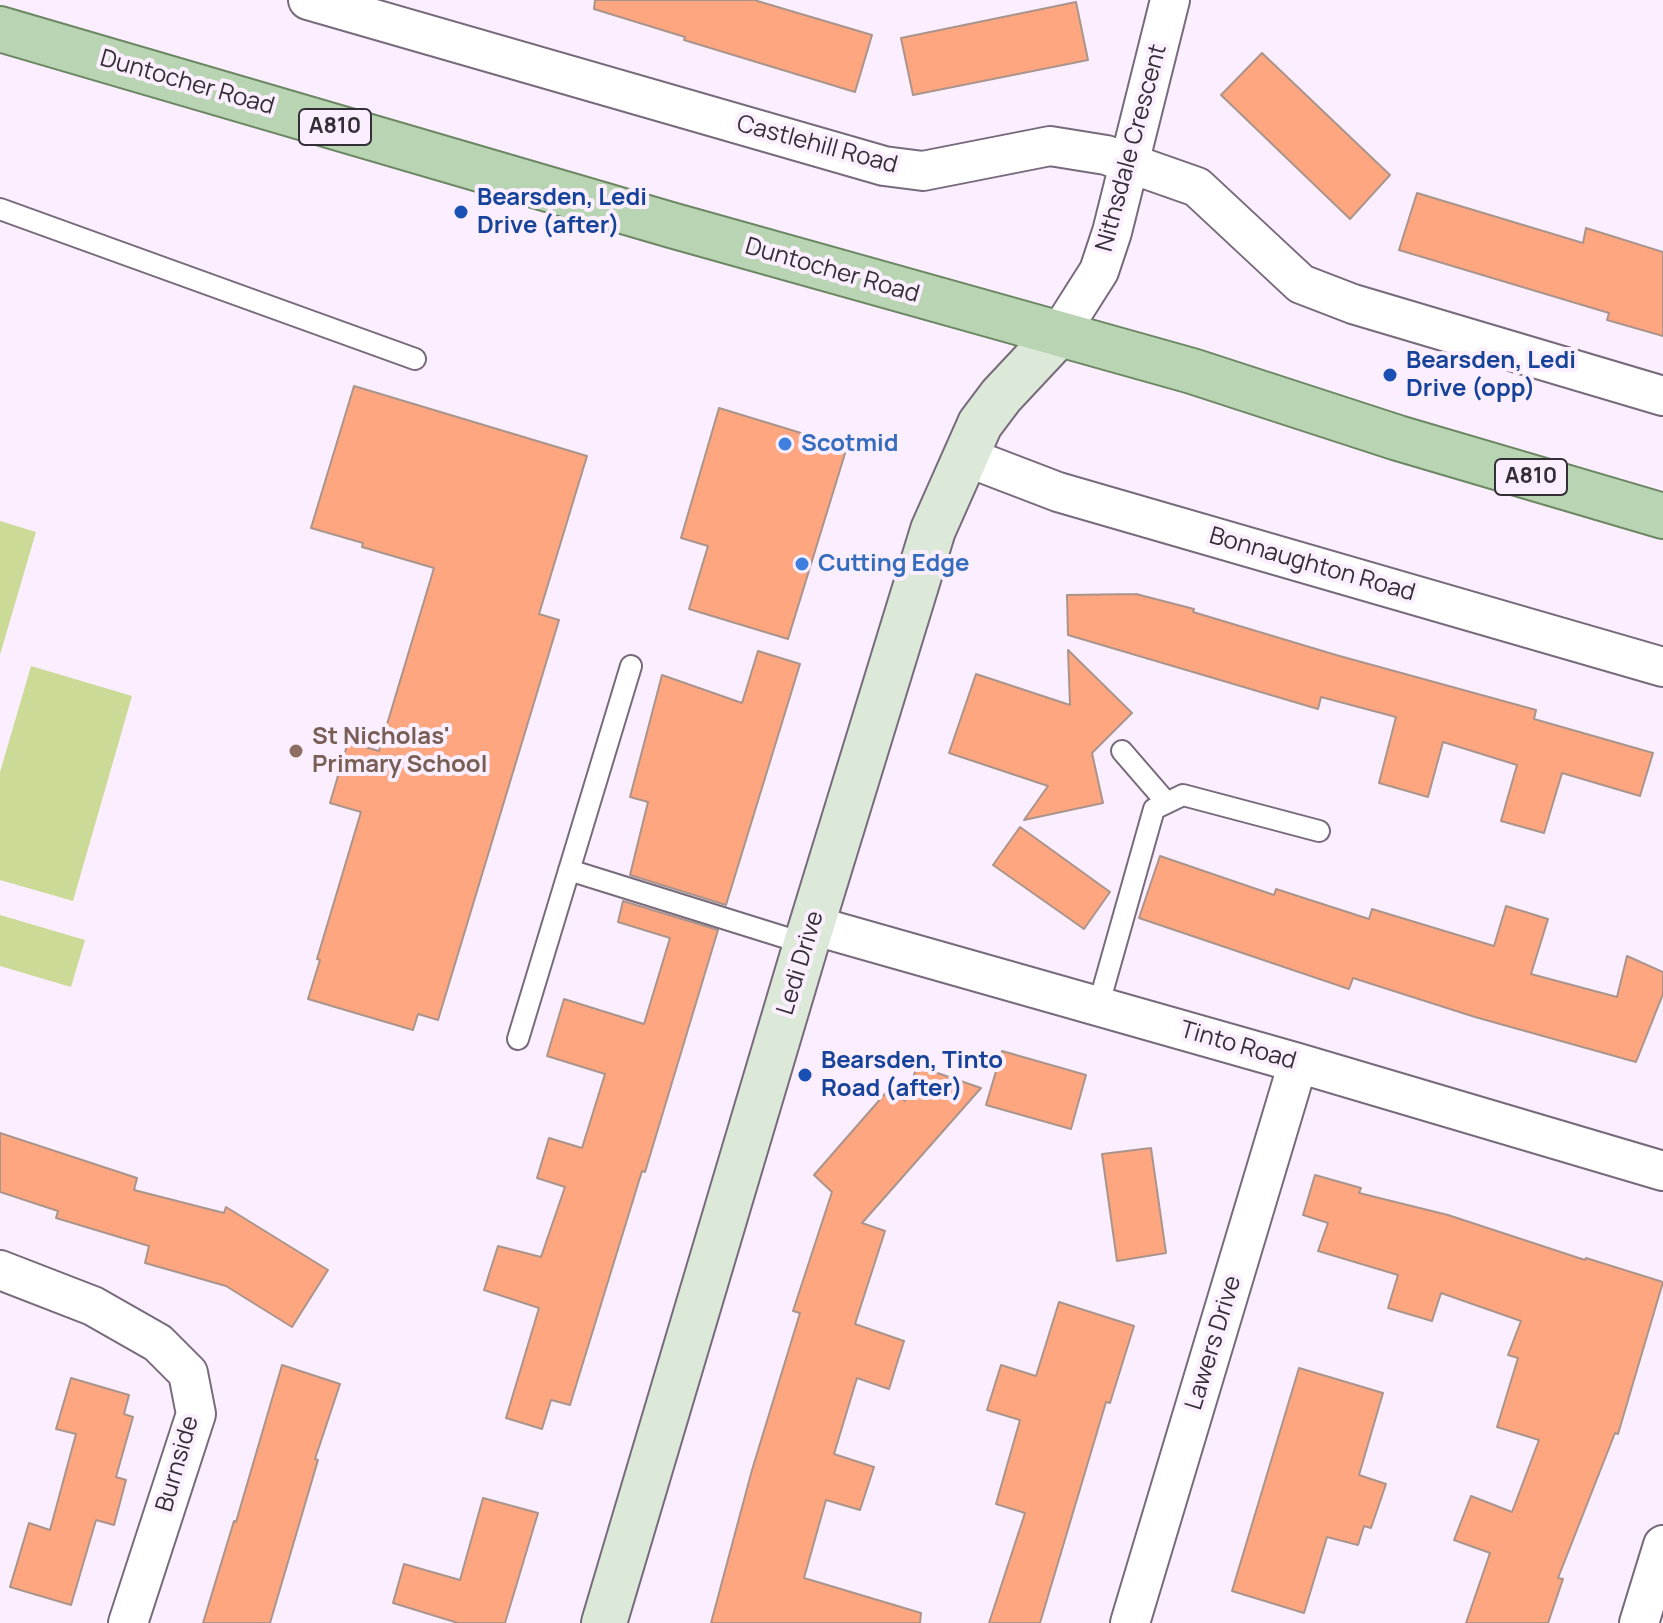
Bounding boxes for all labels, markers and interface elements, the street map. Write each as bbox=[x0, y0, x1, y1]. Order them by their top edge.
street label: Nithsdale Crescent bbox=[1091, 41, 1173, 255]
street label: Duntocher Road bbox=[97, 44, 277, 122]
road number: A810 bbox=[299, 109, 371, 145]
street label: Castlehill Road bbox=[734, 110, 900, 180]
place label: Bearsden, Ledi Drive (after) bbox=[477, 184, 647, 240]
marker: Bearsden, Ledi Drive (after) bbox=[452, 203, 470, 221]
street label: Duntocher Road bbox=[742, 232, 922, 310]
place label: Bearsden, Ledi Drive (opp) bbox=[1406, 347, 1576, 403]
marker: Bearsden, Ledi Drive (opp) bbox=[1381, 366, 1399, 384]
place label: Scotmid bbox=[801, 430, 899, 458]
marker: Scotmid bbox=[776, 435, 794, 453]
road number: A810 bbox=[1495, 459, 1567, 495]
street label: Bonnaughton Road bbox=[1206, 522, 1418, 608]
place label: Cutting Edge bbox=[818, 550, 969, 578]
marker: Cutting Edge bbox=[793, 555, 811, 573]
place label: St Nicholas' Primary School bbox=[312, 723, 487, 779]
marker: St Nicholas' Primary School bbox=[287, 742, 305, 760]
street label: Ledi Drive bbox=[772, 908, 830, 1018]
street label: Tinto Road bbox=[1177, 1016, 1299, 1076]
place label: Bearsden, Tinto Road (after) bbox=[821, 1047, 1003, 1103]
marker: Bearsden, Tinto Road (after) bbox=[796, 1066, 814, 1084]
street label: Lawers Drive bbox=[1180, 1272, 1248, 1414]
street label: Burnside bbox=[151, 1413, 205, 1515]

